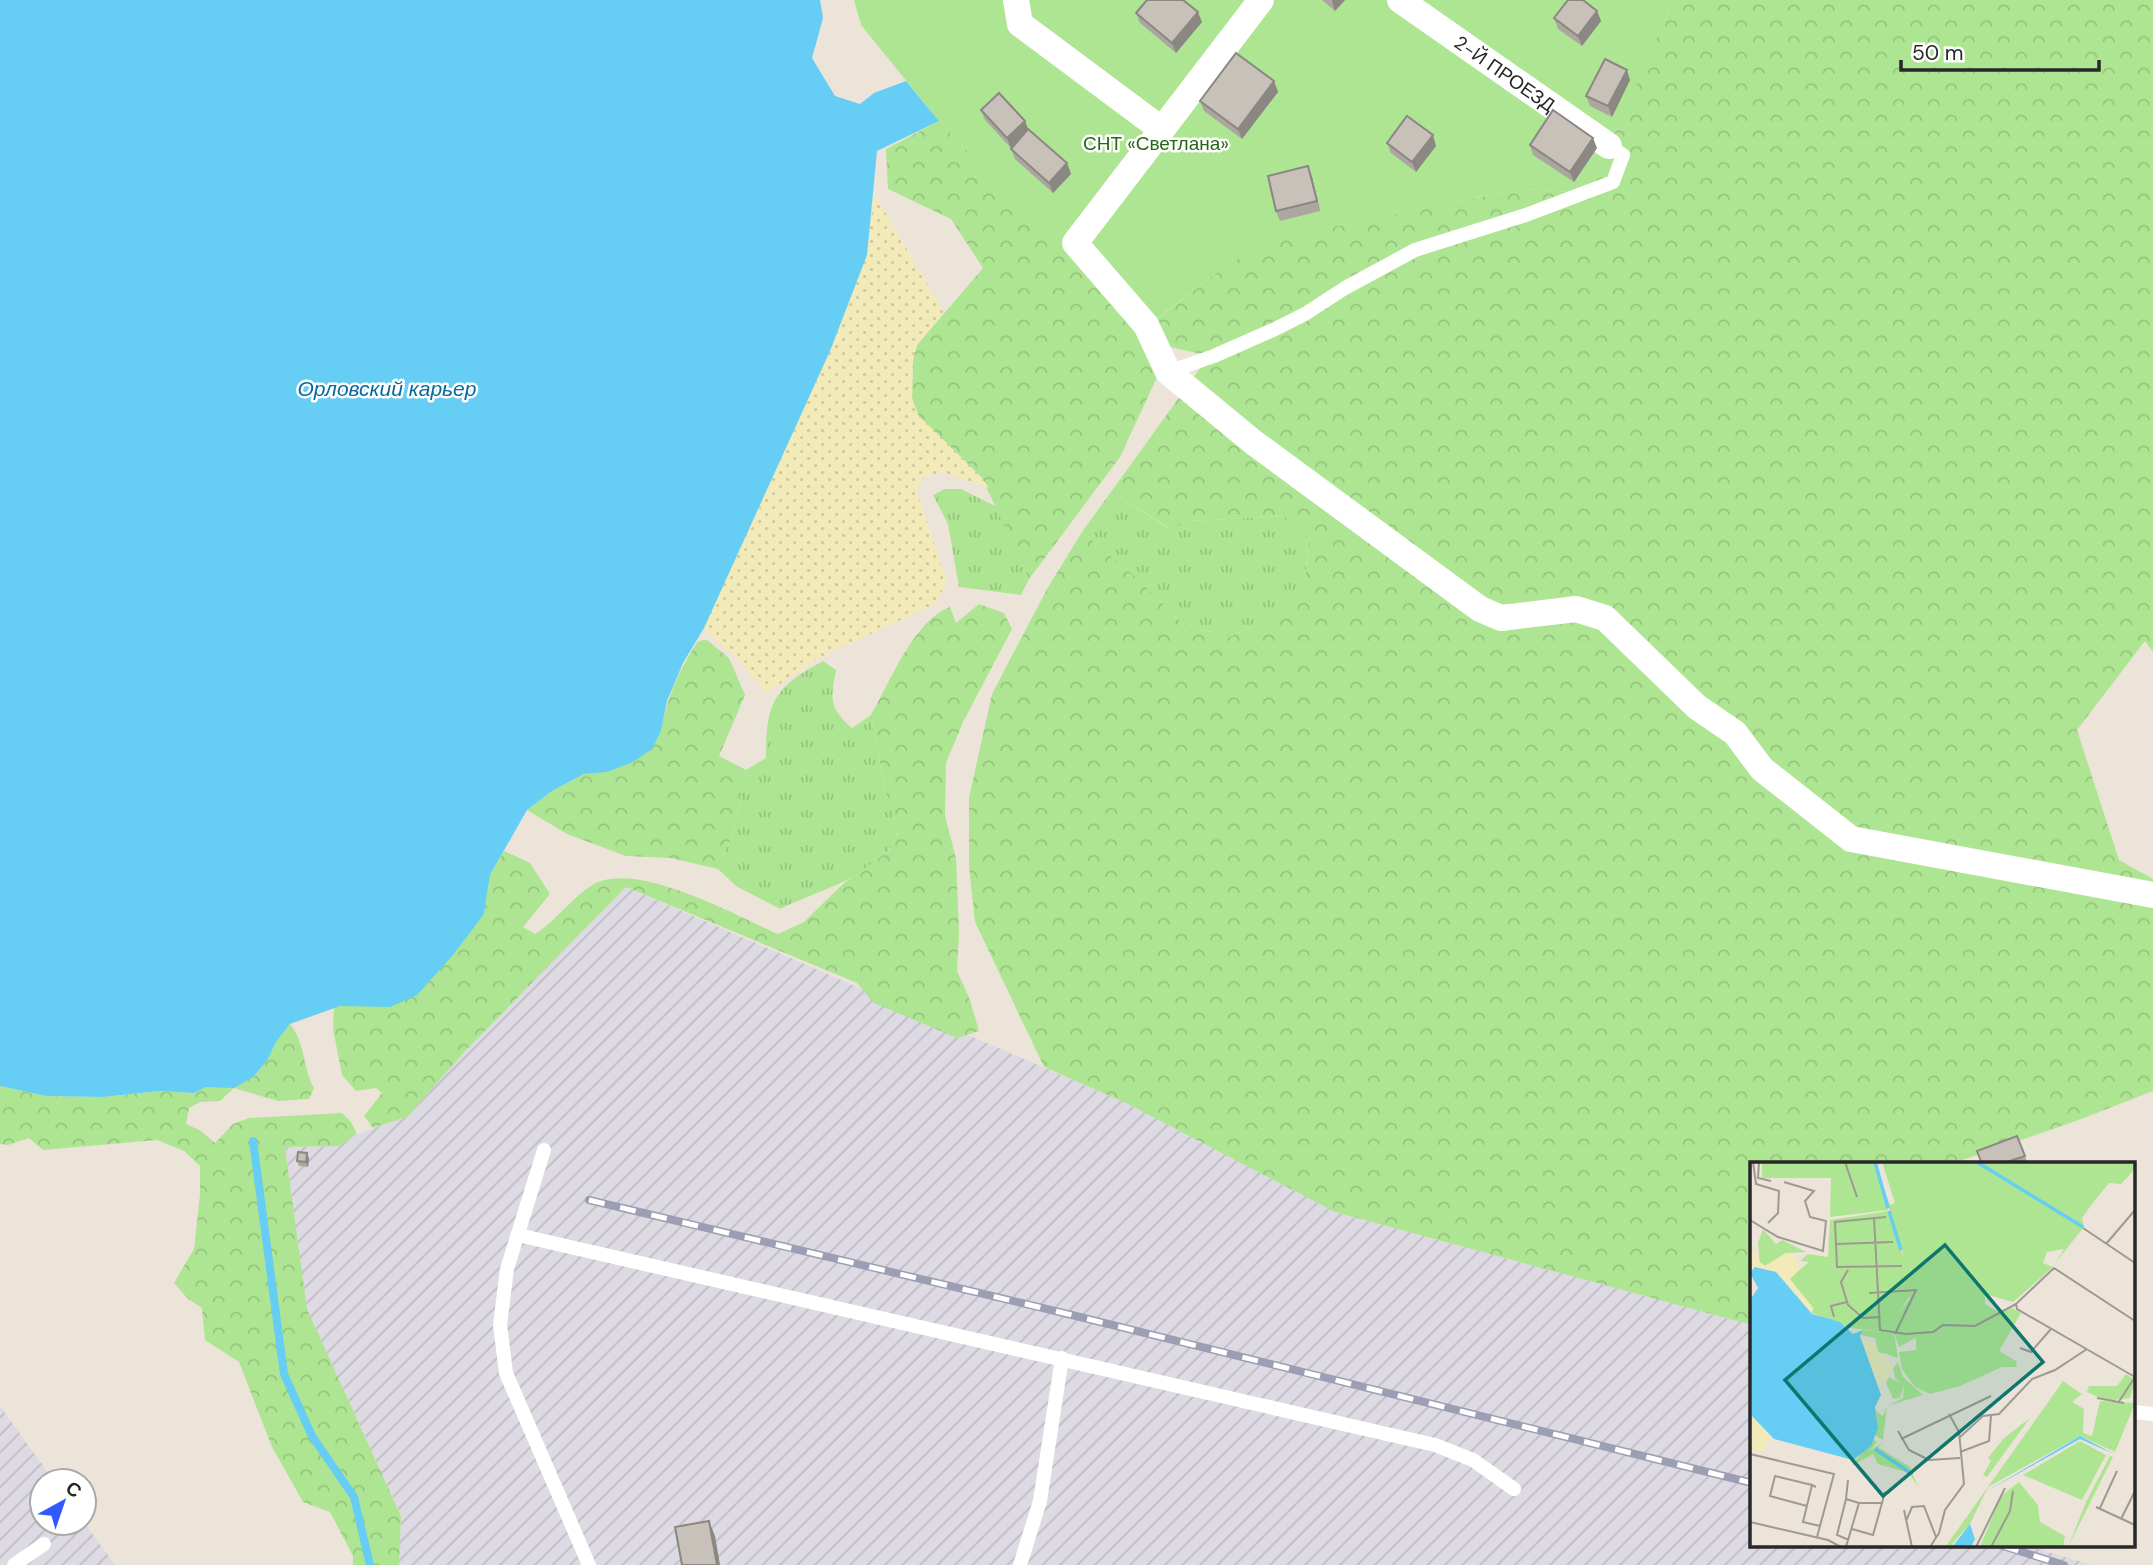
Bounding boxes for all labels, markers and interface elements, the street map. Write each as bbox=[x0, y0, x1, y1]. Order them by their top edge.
scale bar bbox=[1901, 28, 2099, 72]
street label: 2-Й ПРОЕЗД bbox=[1450, 29, 1560, 117]
text: 50 m bbox=[1912, 39, 1963, 67]
park label: СНТ «Светлана» bbox=[1083, 131, 1229, 156]
water label: Орловский карьер bbox=[298, 375, 476, 403]
inset map bbox=[1750, 1162, 2136, 1548]
north arrow bbox=[28, 1467, 98, 1537]
text: С bbox=[60, 1475, 87, 1504]

